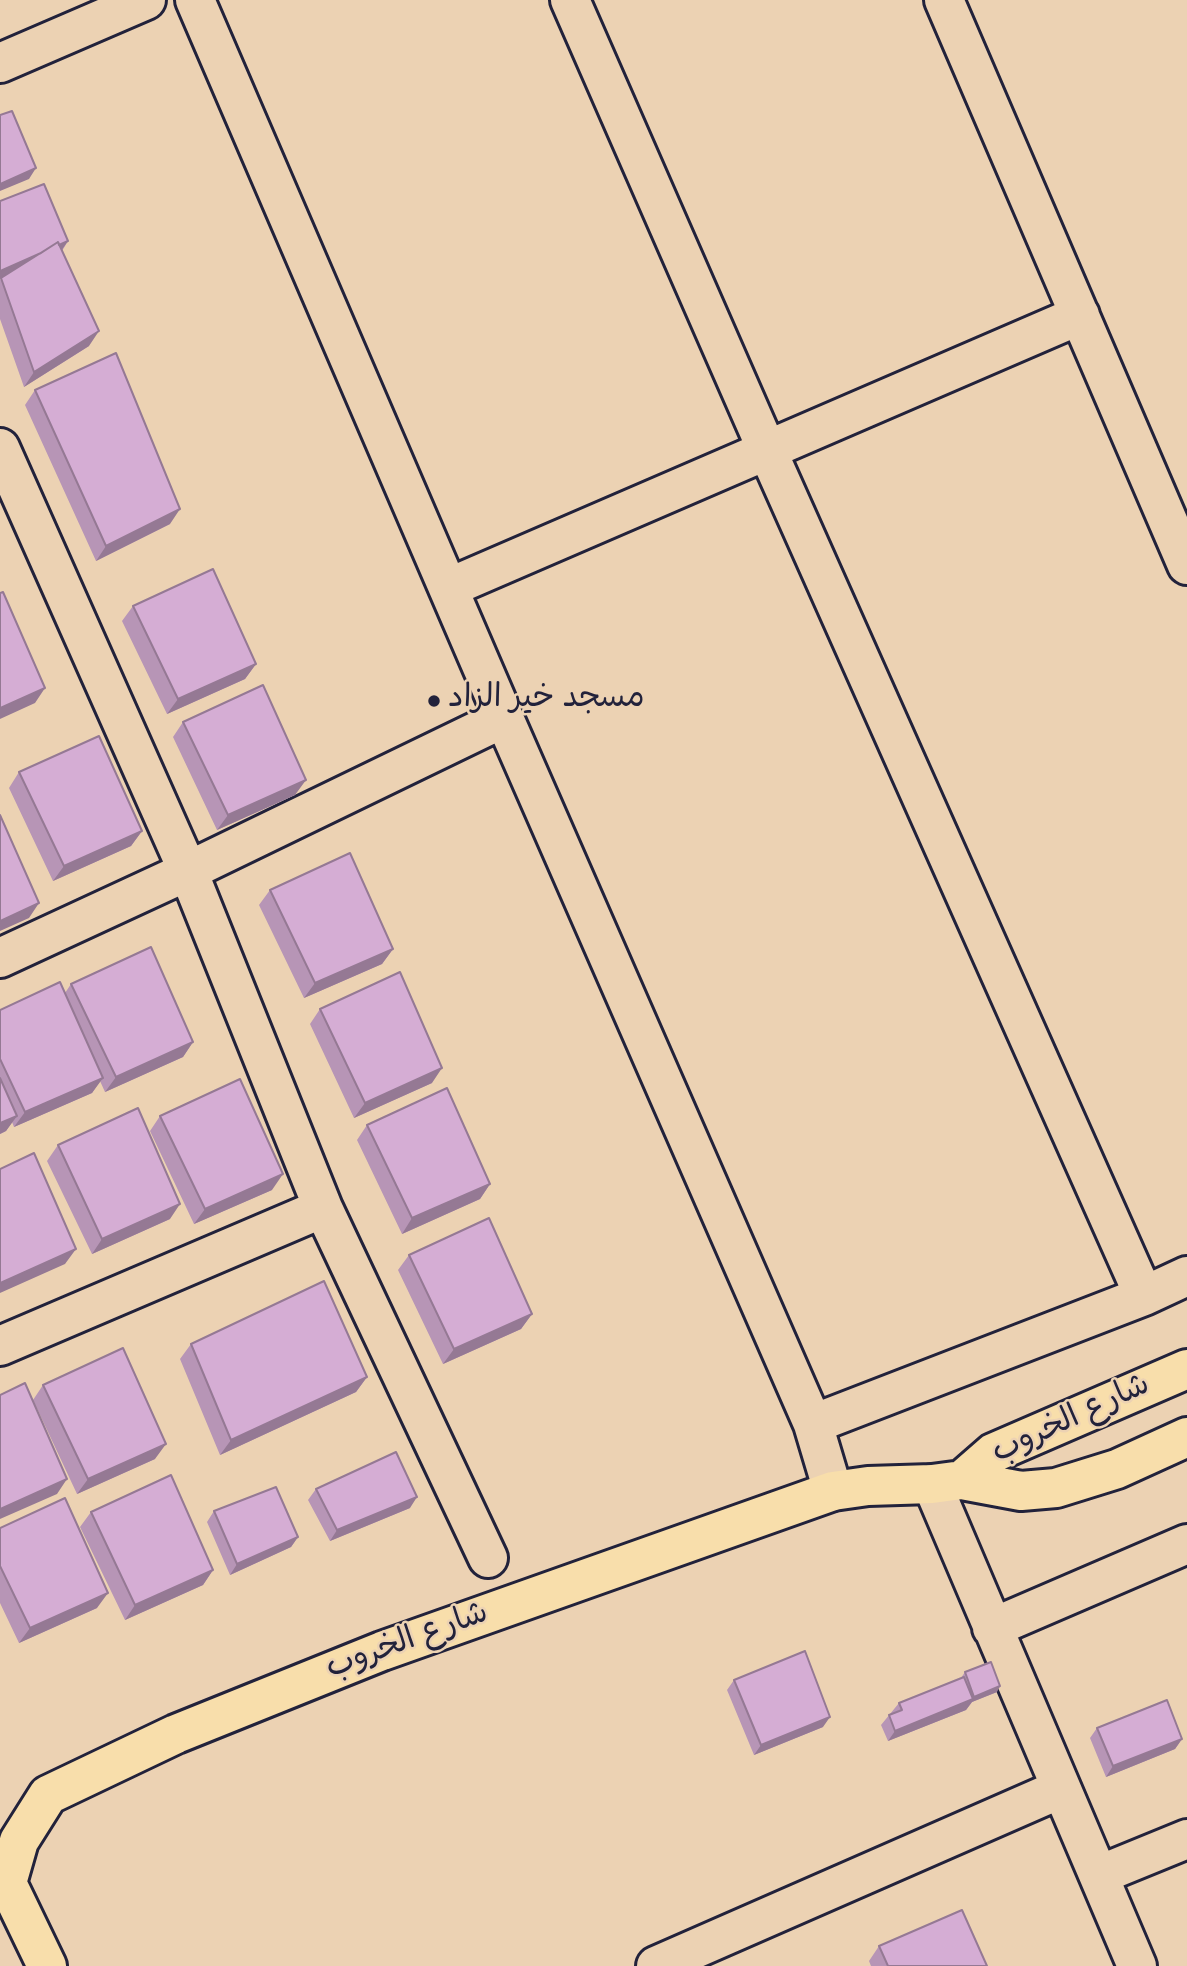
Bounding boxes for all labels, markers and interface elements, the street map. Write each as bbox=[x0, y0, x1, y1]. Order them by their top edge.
place label: مسجد خير الزاد bbox=[448, 682, 645, 720]
marker: مسجد خير الزاد bbox=[426, 693, 442, 709]
street label: شارع الخروب bbox=[987, 1368, 1157, 1474]
street label: شارع الخروب bbox=[322, 1596, 494, 1690]

